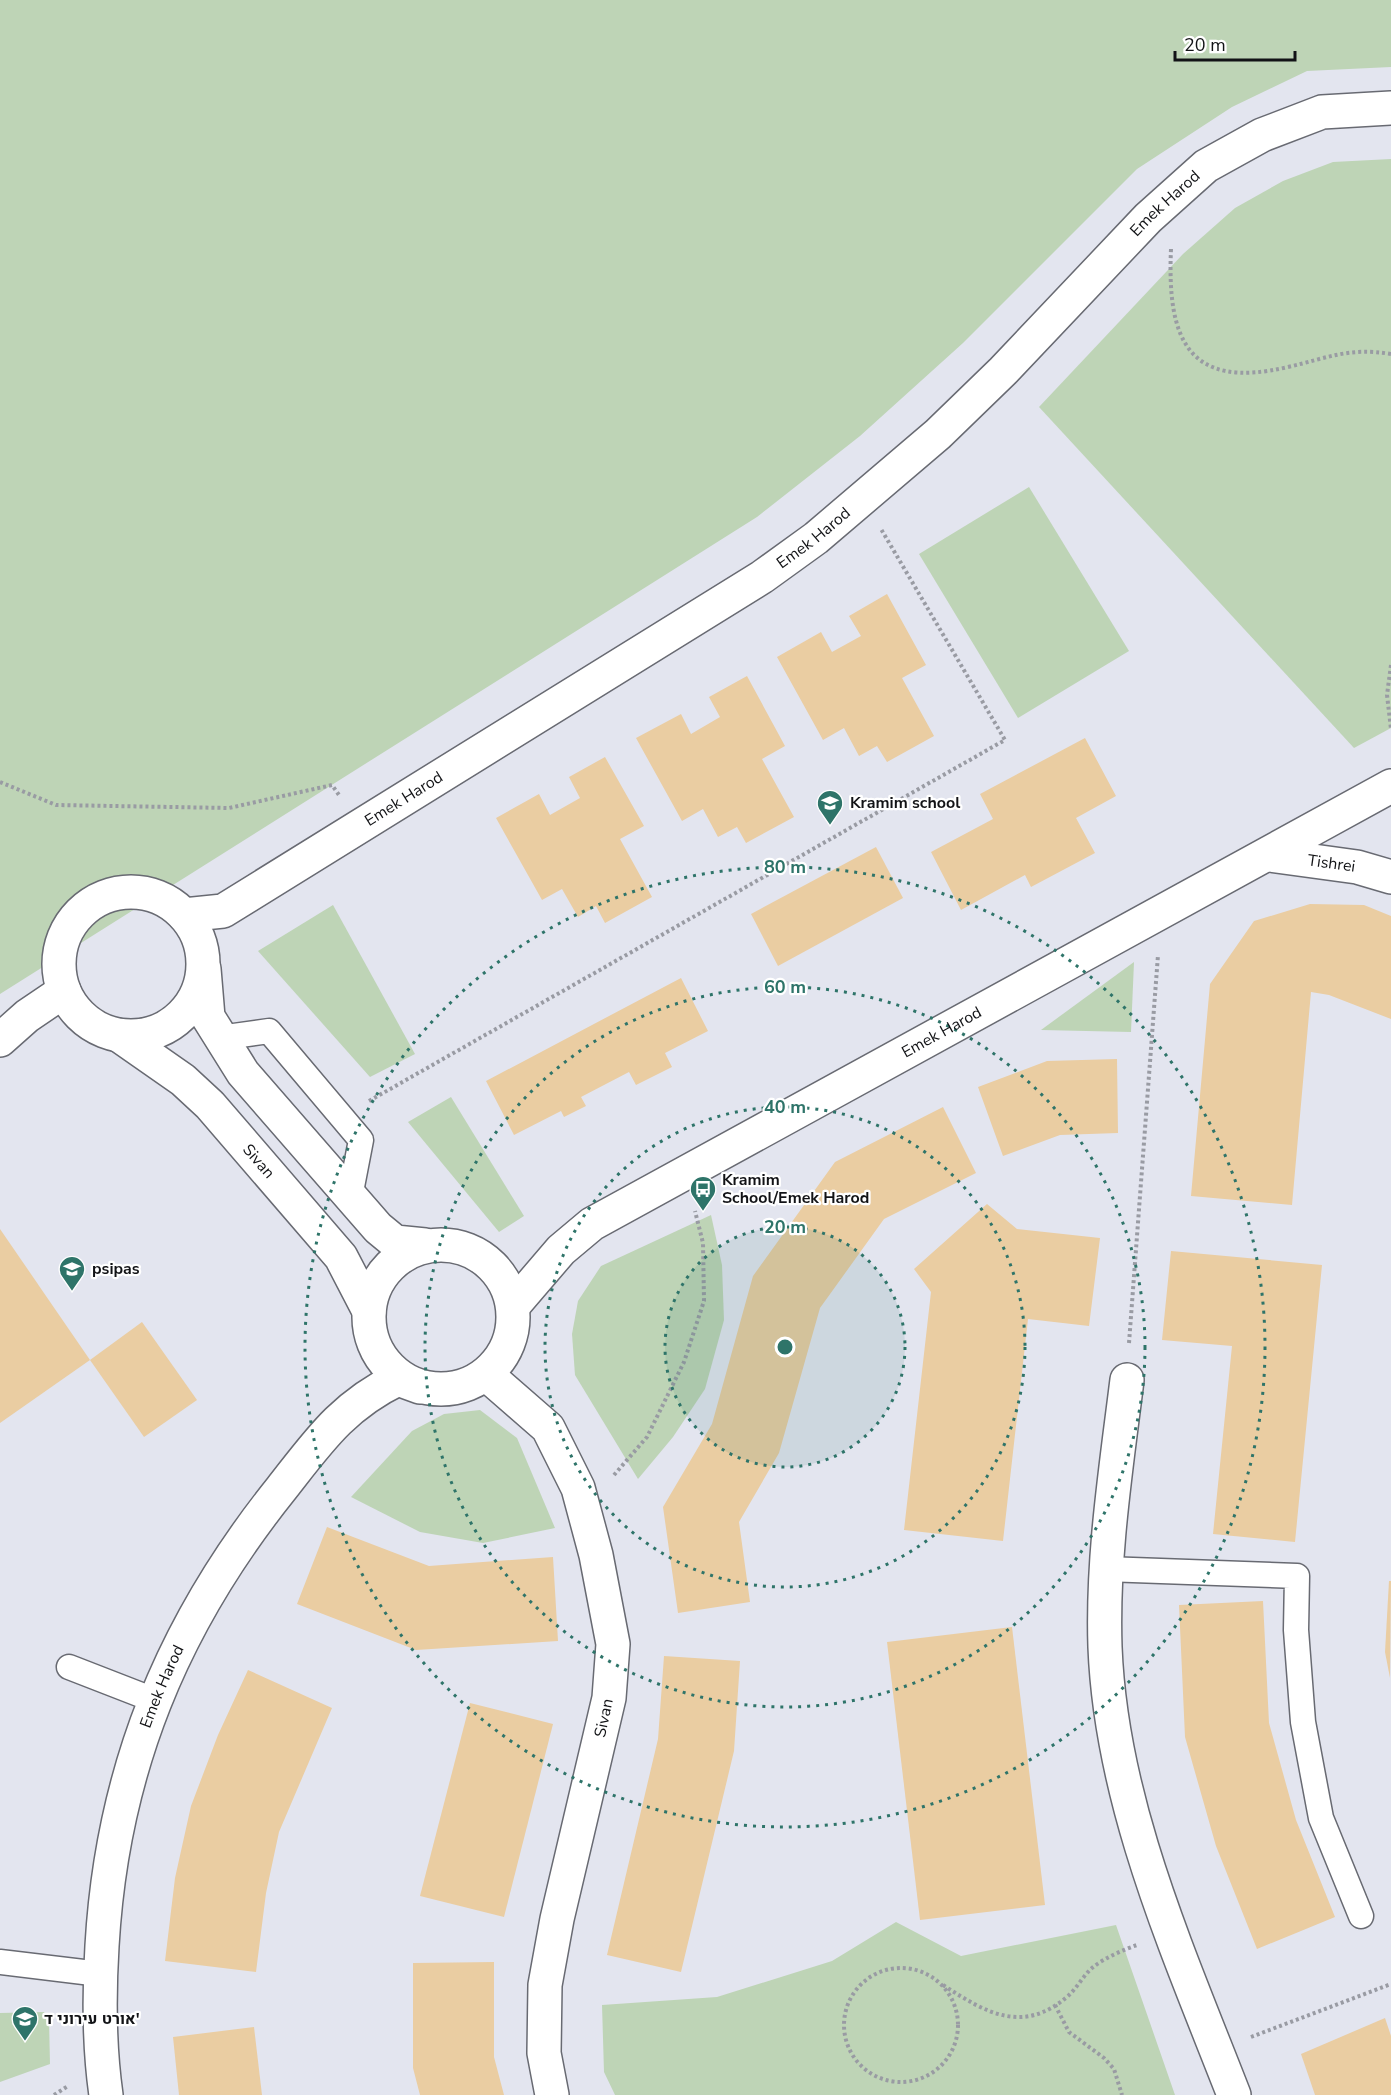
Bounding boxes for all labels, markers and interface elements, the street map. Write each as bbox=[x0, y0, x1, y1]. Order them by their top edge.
scale bar bbox=[1175, 24, 1295, 62]
text: 20 m bbox=[1184, 33, 1226, 57]
street label: Emek Harod bbox=[1125, 165, 1205, 241]
street label: Emek Harod bbox=[772, 502, 855, 574]
street label: Emek Harod bbox=[361, 766, 447, 832]
school or university icon: Kramim school bbox=[815, 788, 845, 826]
place label: Kramim school bbox=[850, 792, 960, 814]
street label: Tishrei bbox=[1306, 849, 1357, 878]
text: 80 m bbox=[764, 855, 806, 879]
text: 60 m bbox=[764, 975, 806, 999]
street label: Emek Harod bbox=[898, 1001, 986, 1063]
text: 40 m bbox=[764, 1095, 806, 1119]
street label: Sivan bbox=[237, 1139, 280, 1183]
place label: Kramim School/Emek Harod bbox=[722, 1169, 869, 1209]
bus stop icon: Kramim School/Emek Harod bbox=[688, 1174, 718, 1212]
text: 20 m bbox=[764, 1215, 806, 1239]
school or university icon: psipas bbox=[57, 1254, 87, 1292]
place label: psipas bbox=[92, 1258, 140, 1280]
centre of rings bbox=[775, 1337, 795, 1357]
street label: Emek Harod bbox=[135, 1641, 189, 1731]
street label: Sivan bbox=[589, 1697, 619, 1739]
school or university icon: אורט עירוני ד' bbox=[10, 2004, 40, 2042]
place label: אורט עירוני ד' bbox=[44, 2008, 140, 2030]

